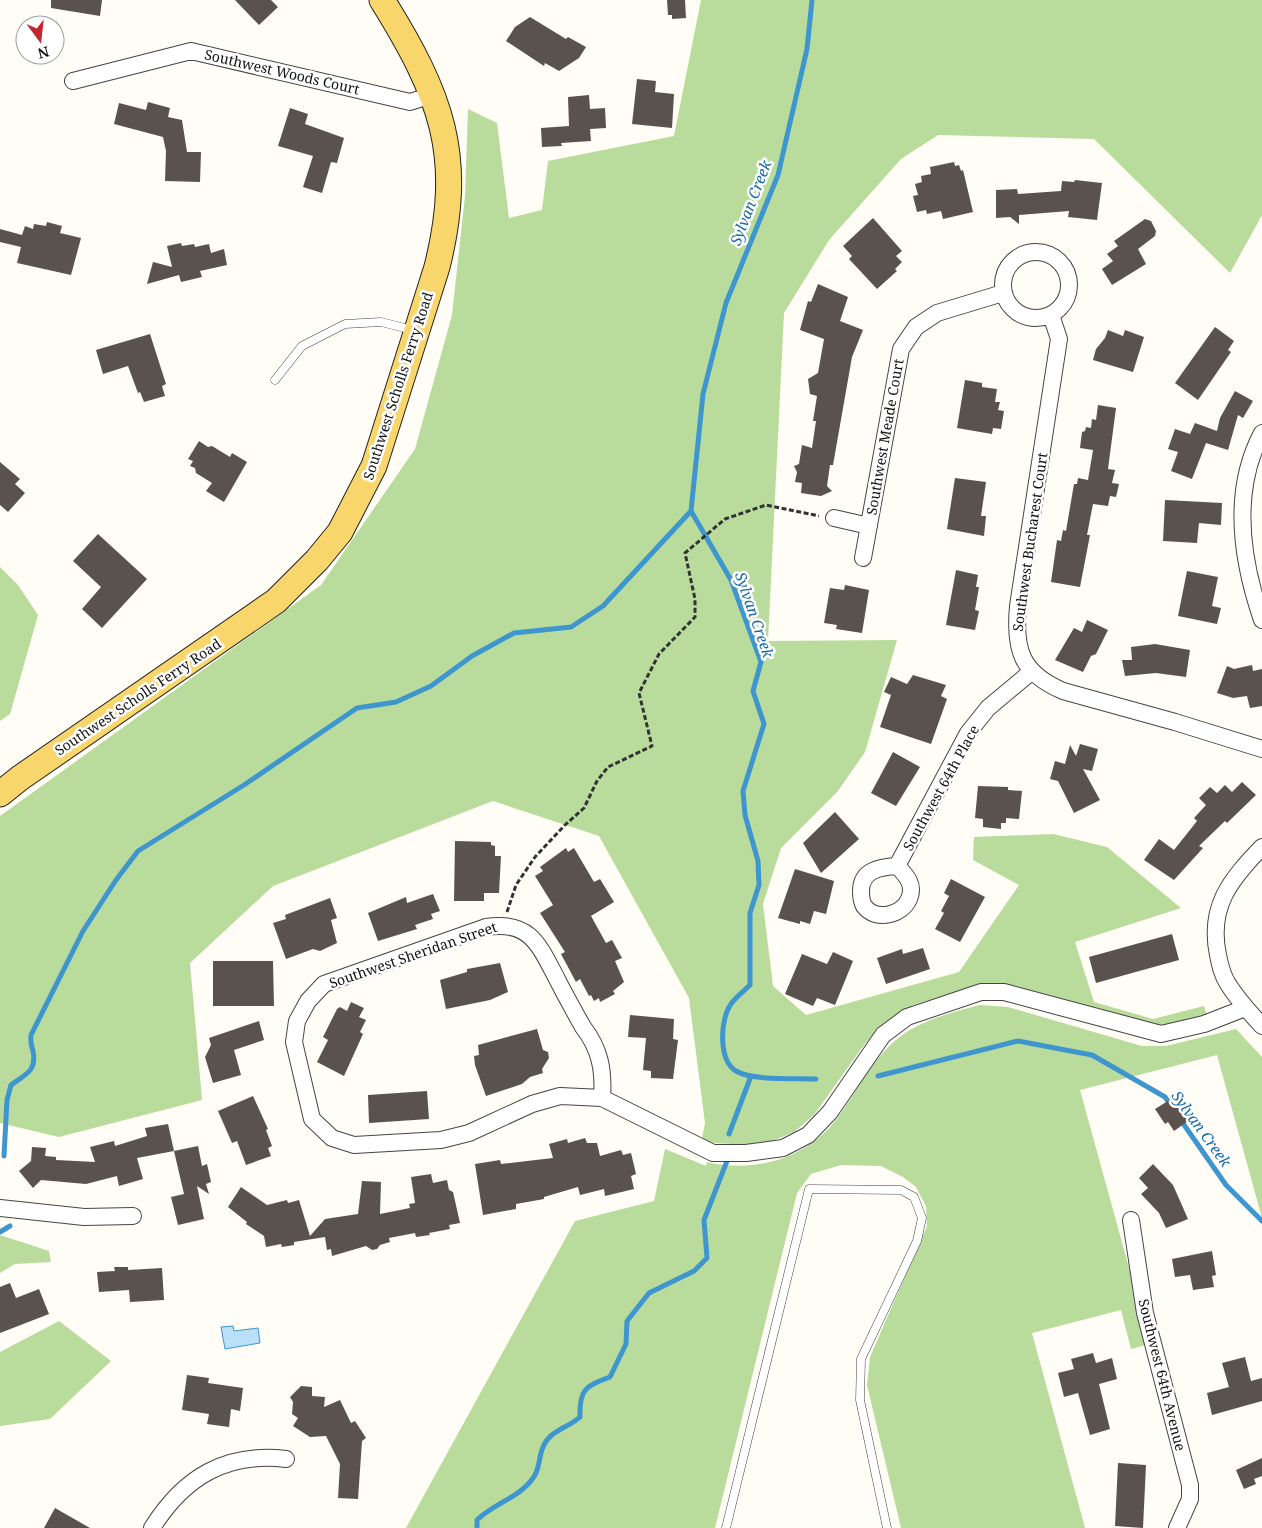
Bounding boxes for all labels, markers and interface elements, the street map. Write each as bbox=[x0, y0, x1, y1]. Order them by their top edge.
north arrow bbox=[15, 15, 65, 65]
text: N bbox=[36, 42, 51, 64]
street label: Southwest Woods Court bbox=[203, 44, 362, 99]
water label: Sylvan Creek bbox=[725, 157, 776, 248]
street label: Southwest Scholls Ferry Road bbox=[358, 289, 437, 482]
street label: Southwest Meade Court bbox=[861, 357, 908, 516]
street label: Southwest Bucharest Court bbox=[1008, 451, 1051, 633]
water label: Sylvan Creek bbox=[731, 569, 779, 661]
street label: Southwest Scholls Ferry Road bbox=[51, 634, 225, 759]
street label: Southwest 64th Place bbox=[898, 721, 983, 854]
street label: Southwest Sheridan Street bbox=[326, 917, 499, 992]
water label: Sylvan Creek bbox=[1167, 1086, 1236, 1171]
street label: Southwest 64th Avenue bbox=[1134, 1297, 1191, 1453]

